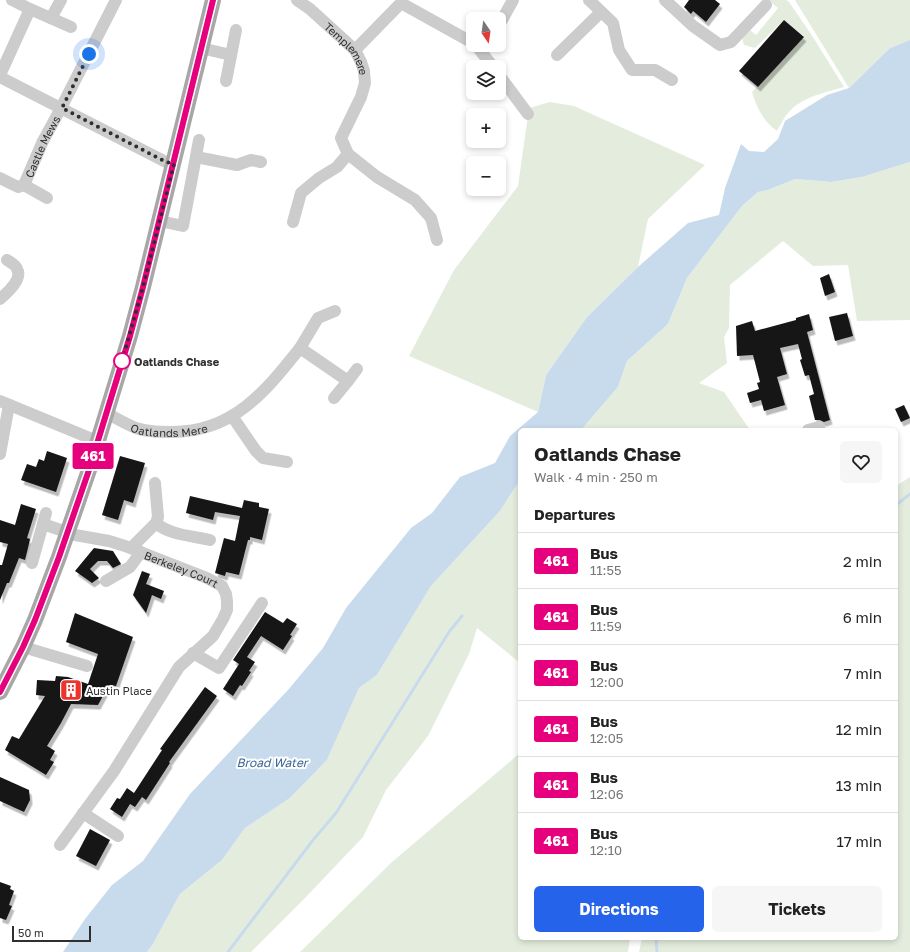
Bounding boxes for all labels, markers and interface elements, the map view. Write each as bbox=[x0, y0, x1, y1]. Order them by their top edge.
north arrow bbox=[466, 12, 506, 52]
map controls bbox=[466, 12, 506, 196]
street label: Templemere bbox=[322, 19, 371, 76]
your location bbox=[79, 44, 99, 64]
button: layers bbox=[466, 60, 506, 100]
button: + bbox=[466, 108, 506, 148]
street label: Castle Mews bbox=[22, 113, 62, 179]
button: − bbox=[466, 156, 506, 196]
marker: Oatlands Chase bbox=[113, 352, 131, 370]
place label: Oatlands Chase bbox=[134, 355, 220, 368]
street label: Oatlands Mere bbox=[129, 420, 209, 439]
button: heart bbox=[840, 441, 882, 483]
text: Oatlands Chase bbox=[534, 442, 681, 465]
line badge: 461 bbox=[70, 443, 116, 469]
text: 461 bbox=[81, 447, 105, 464]
text: Walk · 4 min · 250 m bbox=[534, 469, 658, 485]
text: Departures bbox=[534, 505, 615, 523]
text: Bus bbox=[590, 544, 618, 562]
street label: Berkeley Court bbox=[143, 548, 221, 589]
text: 461 bbox=[544, 552, 568, 569]
text: 2 min bbox=[843, 552, 882, 570]
text: 11:55 bbox=[590, 562, 622, 578]
text: Bus bbox=[590, 600, 618, 618]
text: 461 bbox=[544, 608, 568, 625]
text: 6 min bbox=[843, 608, 882, 626]
text: 11:59 bbox=[590, 618, 622, 634]
text: Bus bbox=[590, 656, 618, 674]
text: 461 bbox=[544, 664, 568, 681]
text: 7 min bbox=[844, 664, 882, 682]
text: 12:00 bbox=[590, 674, 624, 690]
building icon: Austin Place bbox=[58, 677, 84, 703]
place label: Austin Place bbox=[86, 684, 152, 697]
text: Bus bbox=[590, 712, 618, 730]
text: 461 bbox=[544, 720, 568, 737]
text: 12 min bbox=[836, 720, 882, 738]
text: 12:05 bbox=[590, 730, 623, 746]
water label: Broad Water bbox=[236, 755, 310, 770]
text: Bus bbox=[590, 768, 618, 786]
text: 461 bbox=[544, 776, 568, 793]
text: 13 min bbox=[836, 776, 882, 794]
text: 12:06 bbox=[590, 786, 624, 802]
text: Bus bbox=[590, 824, 618, 842]
text: 461 bbox=[544, 832, 568, 849]
text: 17 min bbox=[837, 832, 882, 850]
text: 12:10 bbox=[590, 842, 622, 858]
button: Directions bbox=[534, 886, 704, 932]
button: Tickets bbox=[712, 886, 882, 932]
scale bar bbox=[12, 924, 91, 943]
text: 50 m bbox=[18, 926, 44, 939]

